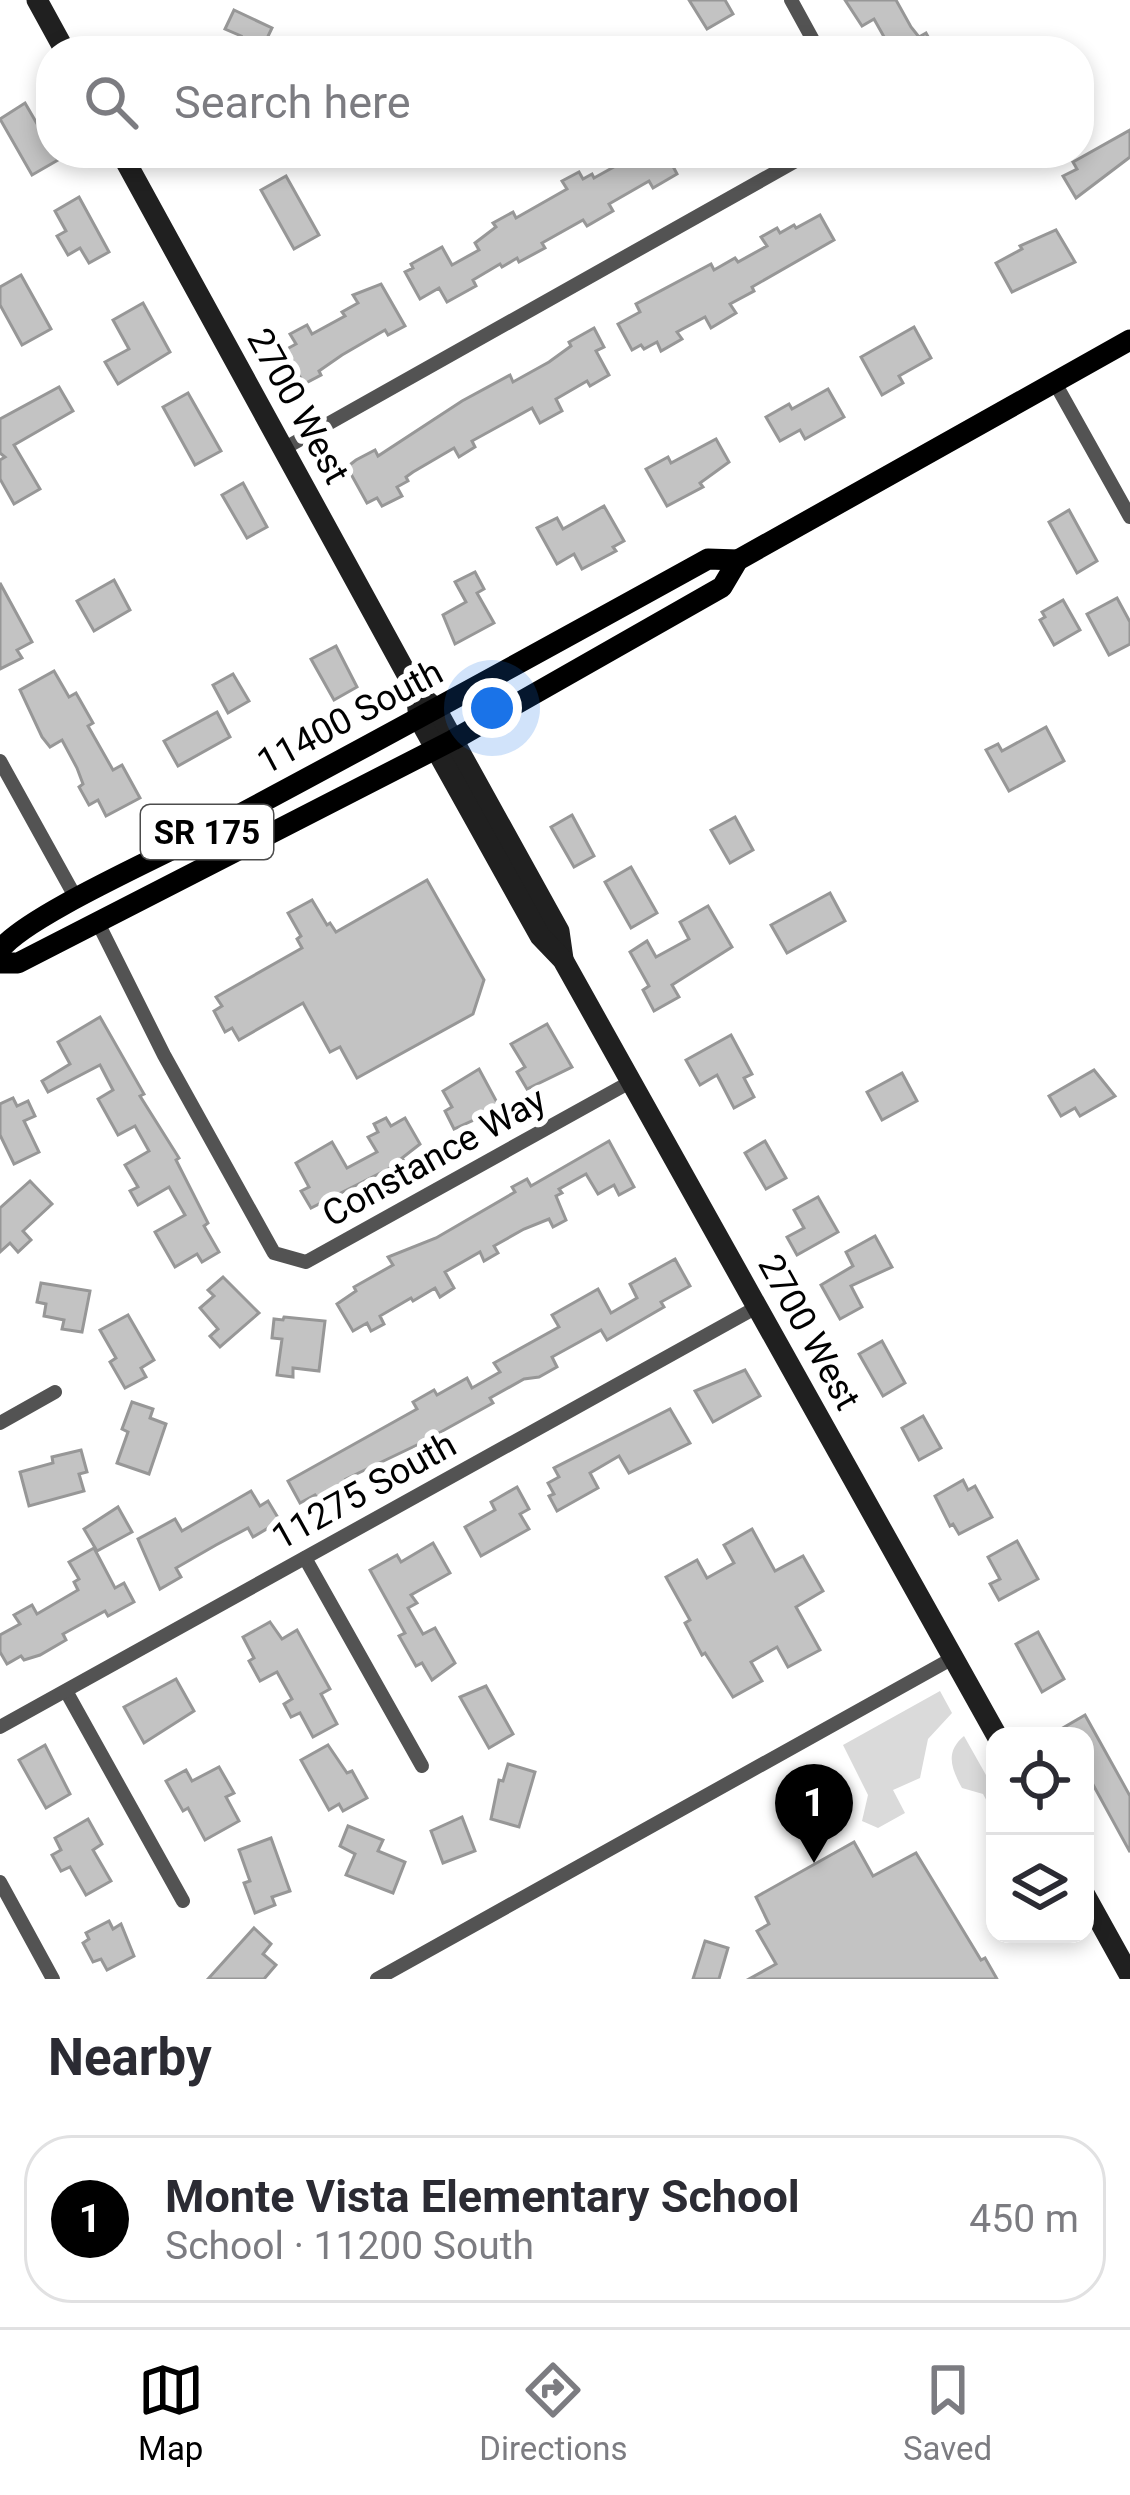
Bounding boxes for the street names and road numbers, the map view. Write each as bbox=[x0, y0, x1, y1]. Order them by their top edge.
street label: 2700 West bbox=[238, 321, 358, 491]
street label: 11400 South bbox=[250, 651, 450, 783]
road number: SR 175 bbox=[141, 805, 273, 859]
street label: Constance Way bbox=[315, 1078, 553, 1236]
street label: 2700 West bbox=[749, 1247, 869, 1417]
street label: 11275 South bbox=[265, 1423, 463, 1559]

